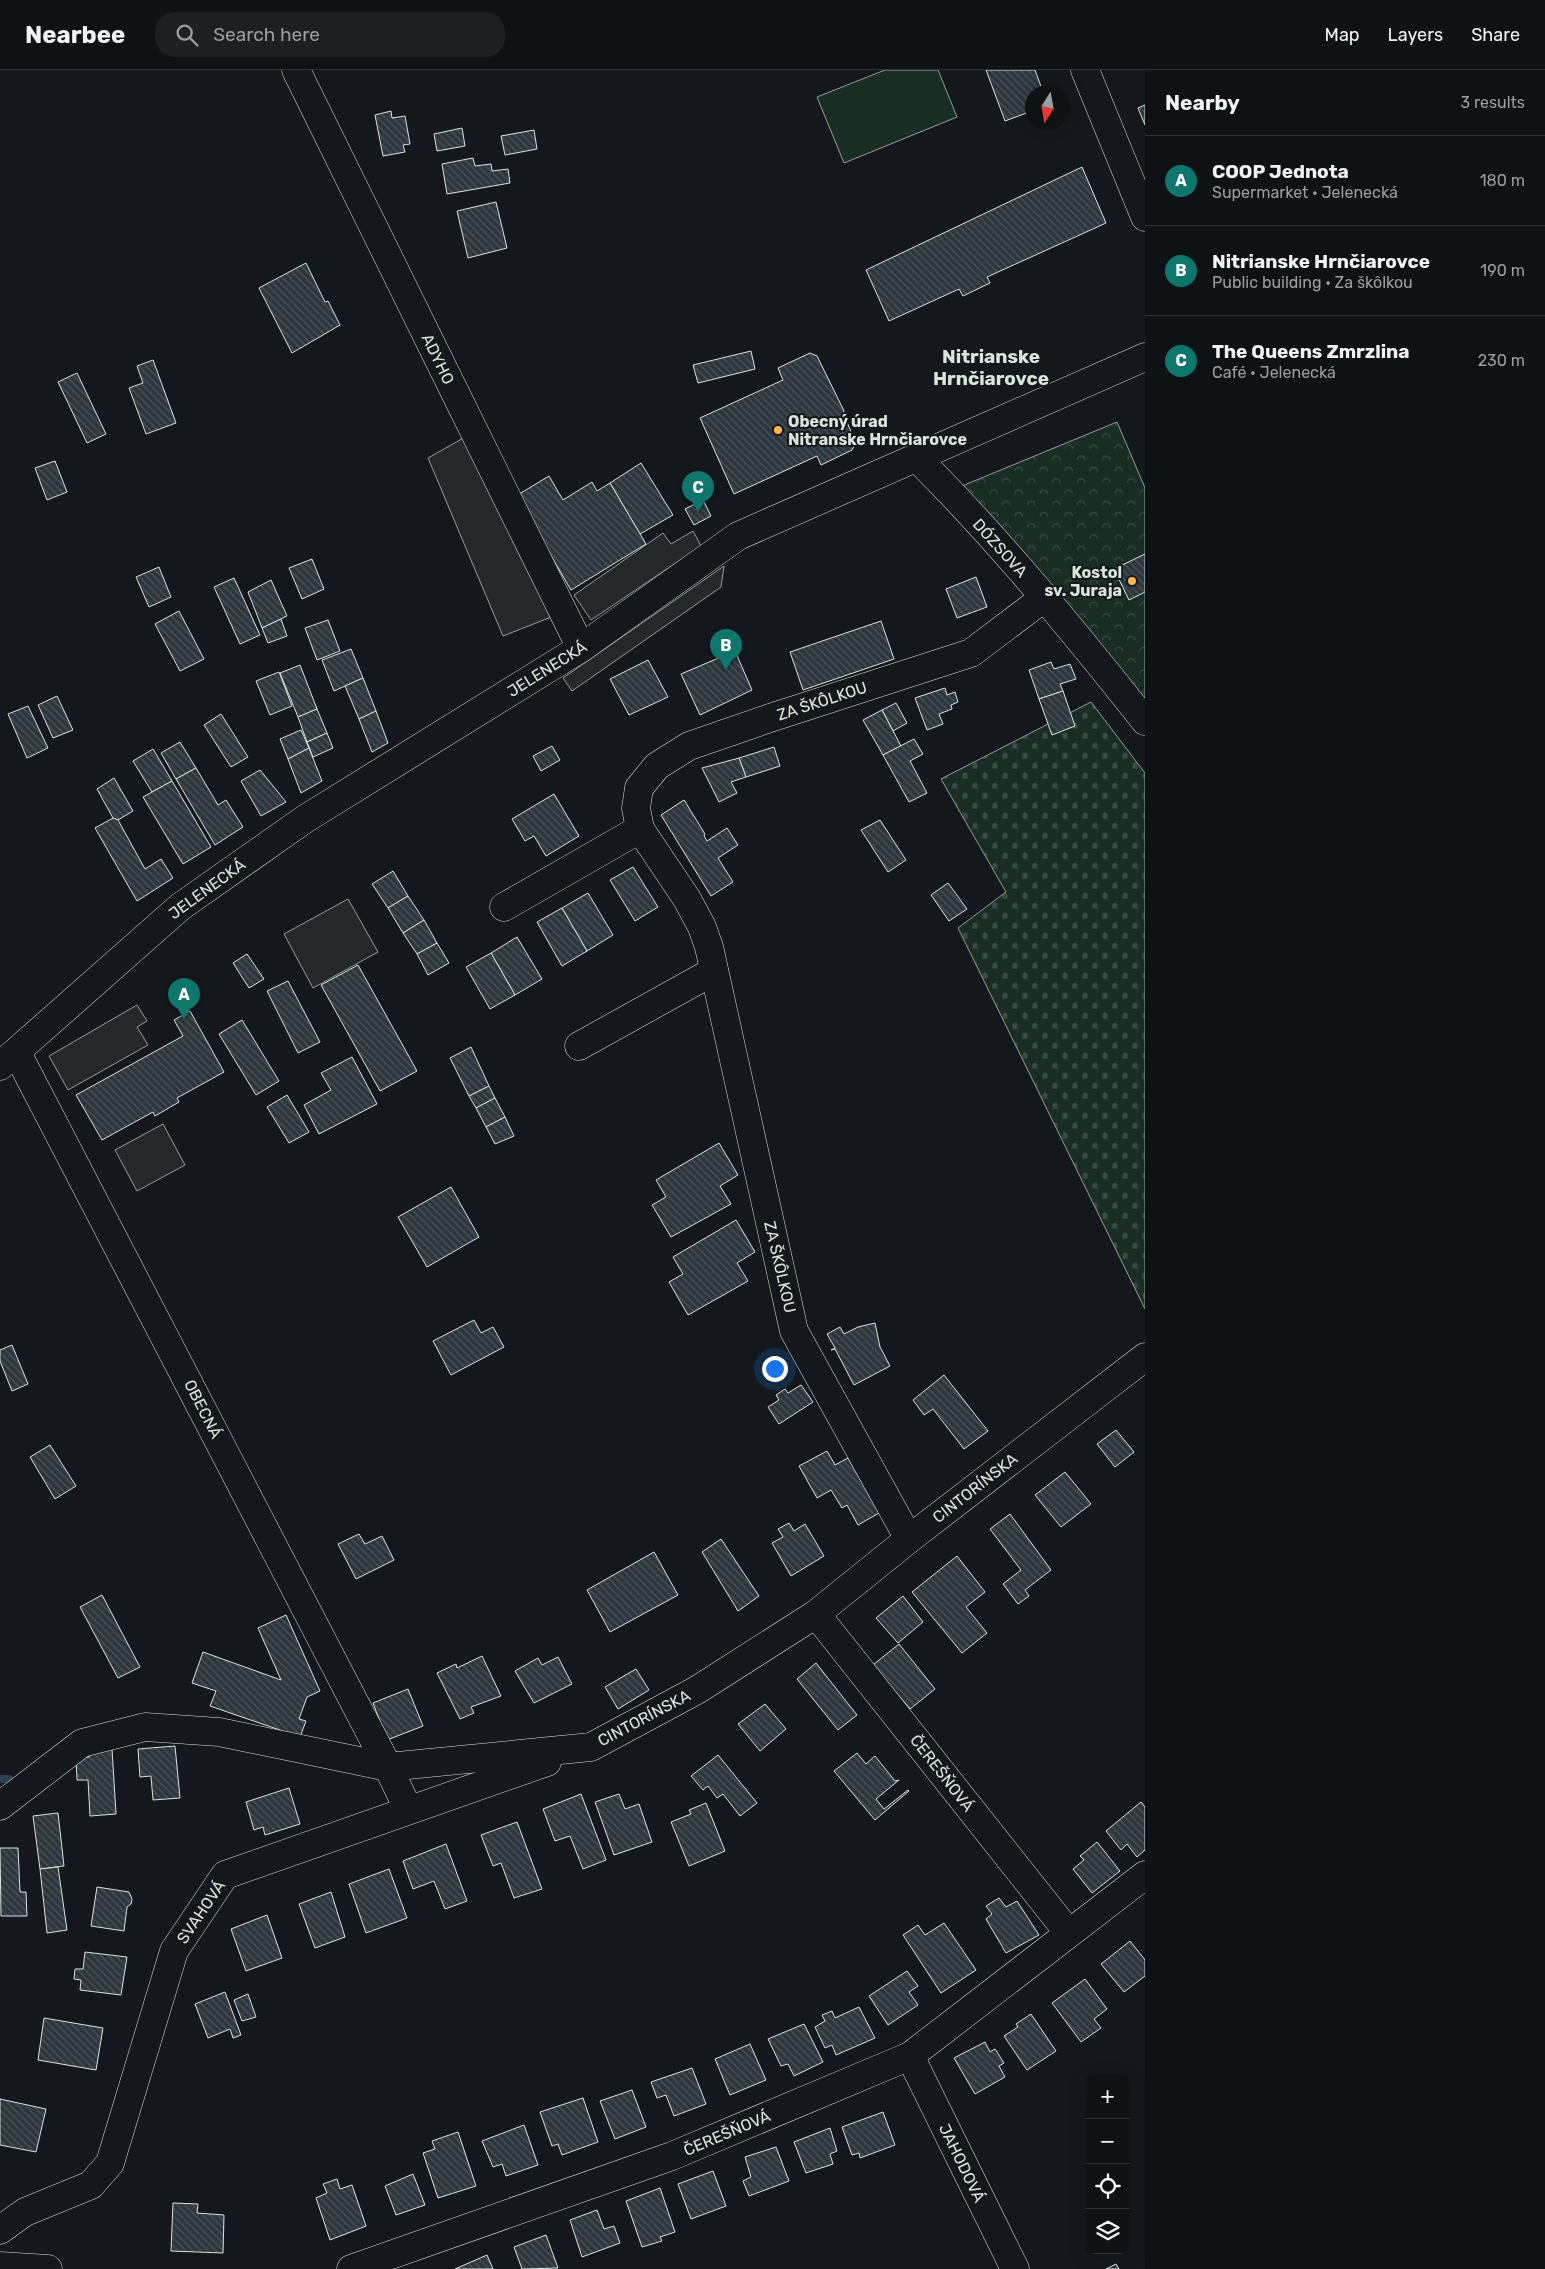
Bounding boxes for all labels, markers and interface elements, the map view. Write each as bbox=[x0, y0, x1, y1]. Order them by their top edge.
search box bbox=[155, 12, 505, 57]
text: Nearbee bbox=[25, 21, 125, 49]
icon: search bbox=[173, 21, 201, 49]
text: Search here bbox=[213, 23, 320, 46]
text: Map bbox=[1325, 24, 1360, 46]
text: Layers bbox=[1388, 24, 1443, 46]
text: Share bbox=[1471, 24, 1520, 46]
north arrow bbox=[1025, 85, 1070, 130]
text: Nearby bbox=[1165, 90, 1240, 115]
text: 3 results bbox=[1460, 93, 1525, 112]
text: COOP Jednota bbox=[1212, 160, 1349, 183]
text: A bbox=[1175, 171, 1187, 190]
text: 180 m bbox=[1480, 171, 1525, 190]
text: Supermarket · Jelenecká bbox=[1212, 183, 1398, 202]
text: Nitrianske Hrnčiarovce bbox=[1212, 250, 1430, 273]
text: B bbox=[1175, 261, 1187, 280]
text: 190 m bbox=[1480, 261, 1525, 280]
text: Public building · Za škôlkou bbox=[1212, 273, 1413, 292]
street label: ADYHO bbox=[418, 331, 458, 387]
text: The Queens Zmrzlina bbox=[1212, 340, 1410, 363]
district label: Nitrianske Hrnčiarovce bbox=[933, 345, 1049, 390]
text: C bbox=[1175, 351, 1187, 370]
text: 230 m bbox=[1478, 351, 1525, 370]
text: Café · Jelenecká bbox=[1212, 363, 1336, 382]
place label: Obecný úrad Nitranske Hrnčiarovce bbox=[788, 412, 967, 449]
marker: Obecný úrad Nitranske Hrnčiarovce bbox=[772, 424, 784, 436]
pin: C bbox=[682, 471, 714, 512]
street label: DÓZSOVA bbox=[969, 514, 1032, 581]
place label: Kostol sv. Juraja bbox=[1044, 563, 1122, 600]
marker: Kostol sv. Juraja bbox=[1126, 575, 1138, 587]
pin: B bbox=[710, 629, 742, 670]
street label: JELENECKÁ bbox=[504, 637, 591, 701]
street label: ZA ŠKÔLKOU bbox=[774, 677, 870, 725]
street label: JELENECKÁ bbox=[165, 855, 249, 923]
pin: A bbox=[168, 978, 200, 1019]
street label: ZA ŠKÔLKOU bbox=[760, 1219, 801, 1315]
your location bbox=[762, 1356, 788, 1382]
street label: OBECNÁ bbox=[180, 1376, 226, 1442]
street label: CINTORÍNSKA bbox=[929, 1449, 1021, 1527]
street label: CINTORÍNSKA bbox=[594, 1685, 694, 1750]
street label: ČEREŠŇOVÁ bbox=[906, 1730, 979, 1816]
street label: SVAHOVÁ bbox=[173, 1876, 229, 1947]
map controls bbox=[1085, 2074, 1130, 2254]
button: + bbox=[1085, 2074, 1130, 2119]
street label: ČEREŠŇOVÁ bbox=[680, 2105, 774, 2160]
button: − bbox=[1085, 2119, 1130, 2164]
street label: JAHODOVÁ bbox=[935, 2121, 989, 2206]
button: locate bbox=[1085, 2164, 1130, 2209]
button: layers bbox=[1085, 2209, 1130, 2254]

